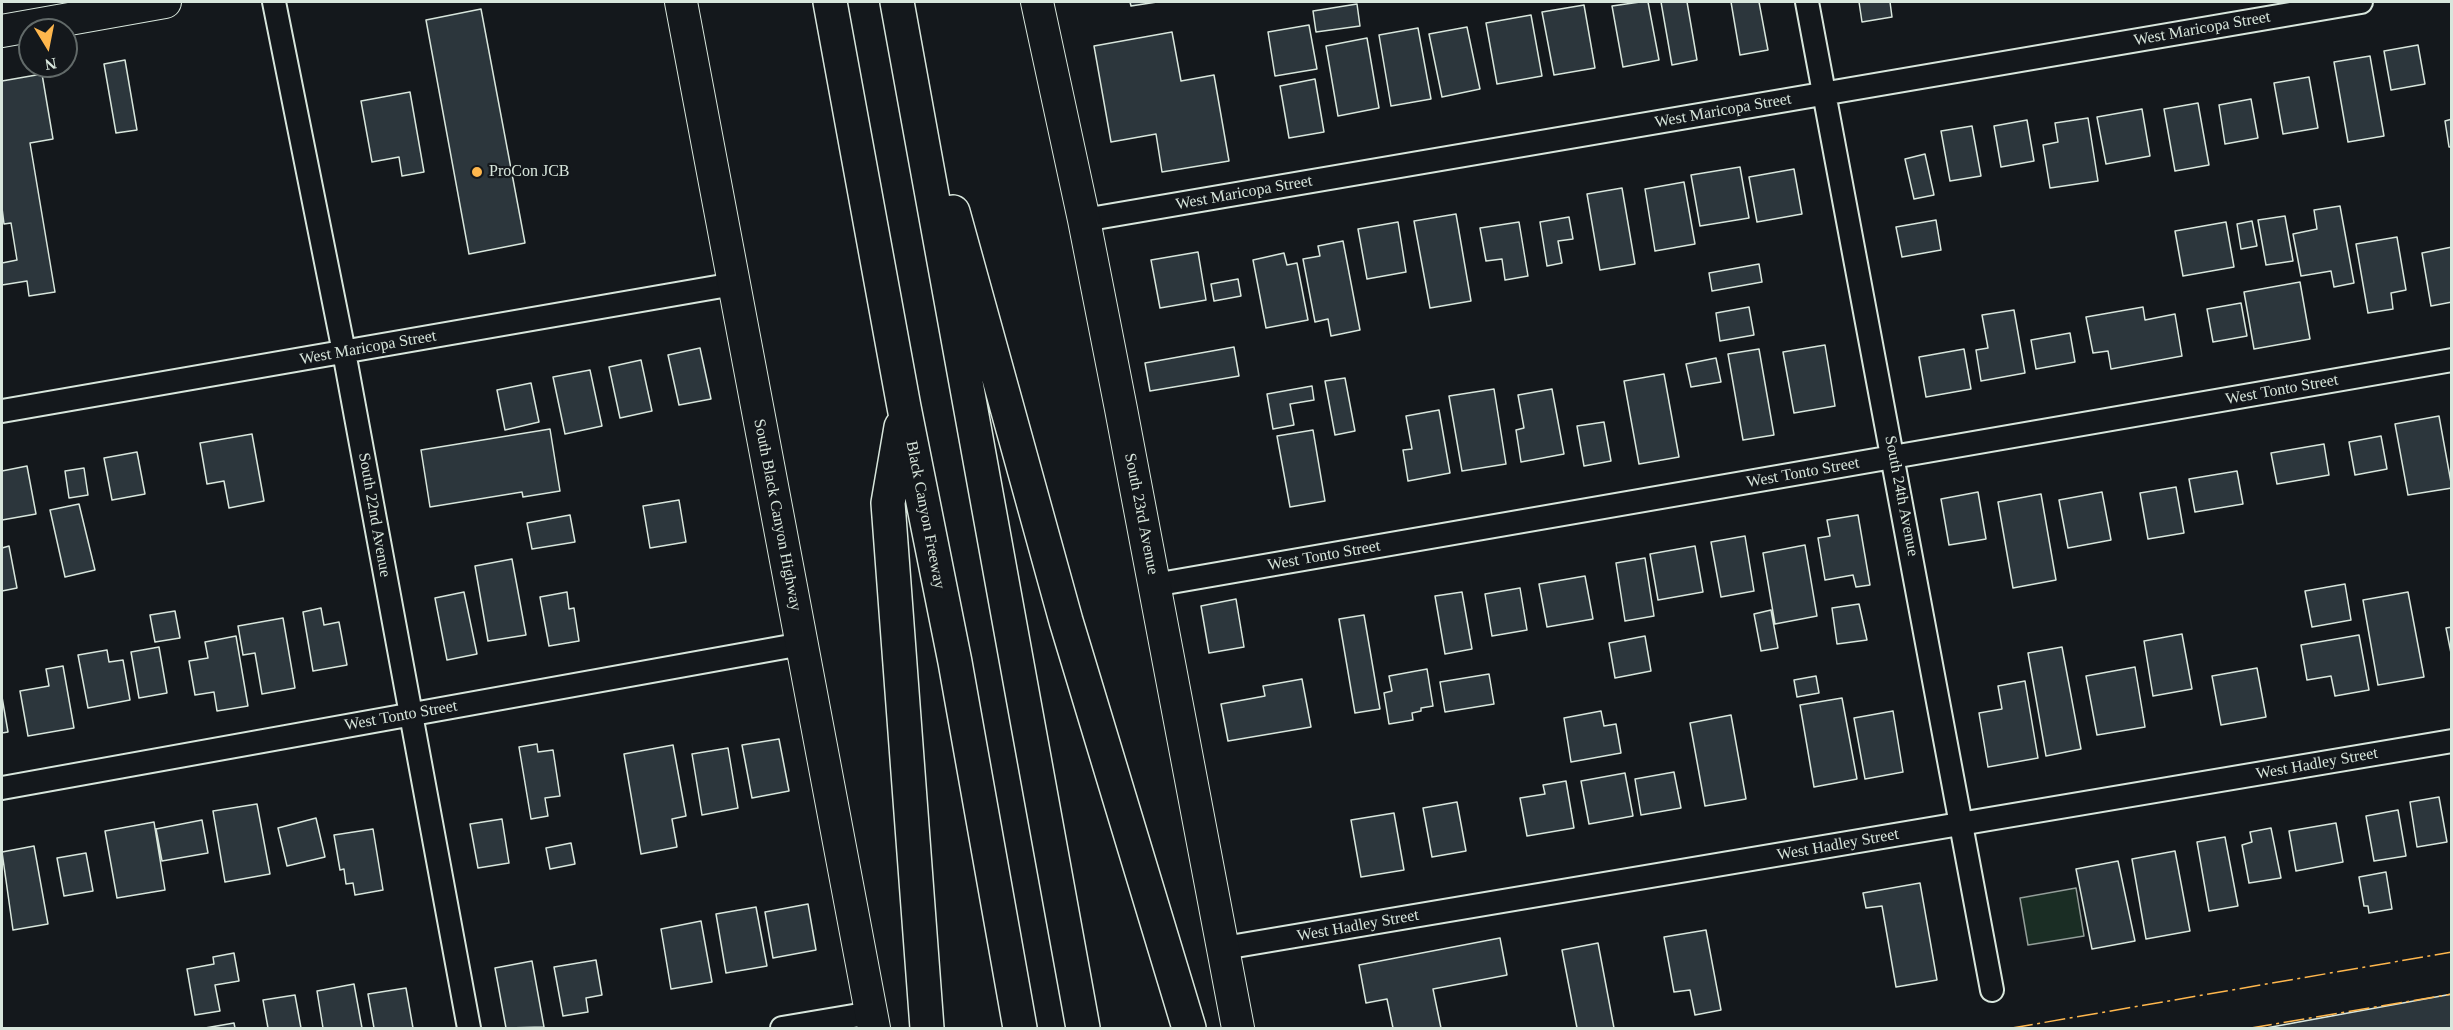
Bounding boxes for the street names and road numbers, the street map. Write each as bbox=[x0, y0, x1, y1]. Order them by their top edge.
street label: West Maricopa Street bbox=[2132, 8, 2272, 50]
street label: West Maricopa Street bbox=[1653, 90, 1793, 132]
street label: West Maricopa Street bbox=[1174, 172, 1314, 214]
street label: West Maricopa Street bbox=[298, 327, 438, 369]
street label: West Tonto Street bbox=[2224, 371, 2340, 409]
street label: South Black Canyon Highway bbox=[749, 417, 805, 613]
street label: South 24th Avenue bbox=[1880, 434, 1922, 558]
street label: Black Canyon Freeway bbox=[901, 439, 949, 591]
street label: South 22nd Avenue bbox=[354, 451, 394, 579]
street label: South 23rd Avenue bbox=[1120, 452, 1162, 576]
street label: West Tonto Street bbox=[1745, 454, 1861, 492]
street label: West Tonto Street bbox=[1266, 537, 1382, 575]
street label: West Tonto Street bbox=[343, 697, 459, 735]
street label: West Hadley Street bbox=[2255, 744, 2379, 784]
street label: West Hadley Street bbox=[1776, 825, 1900, 865]
street label: West Hadley Street bbox=[1296, 906, 1420, 946]

